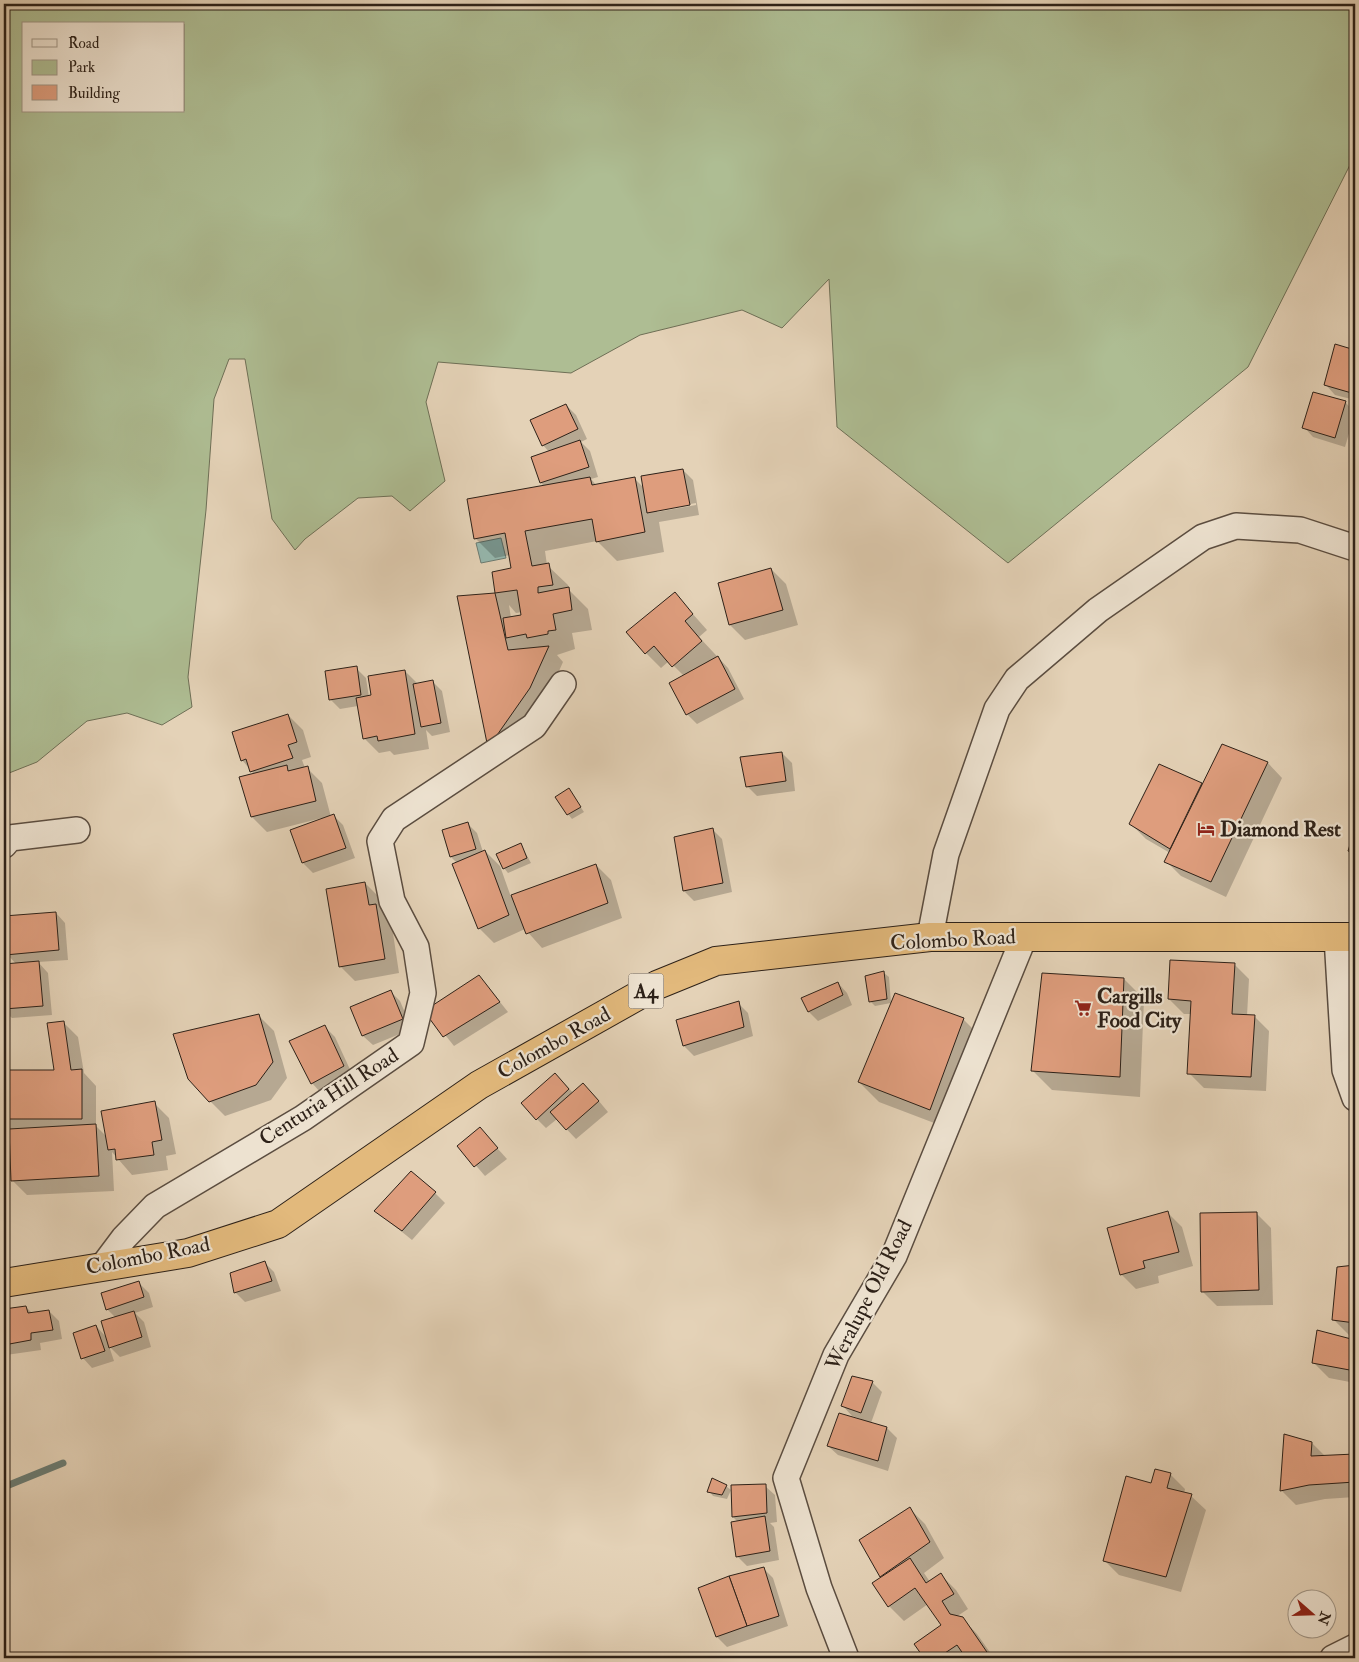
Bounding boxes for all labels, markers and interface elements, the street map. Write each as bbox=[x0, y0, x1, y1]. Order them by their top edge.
legend bbox=[22, 22, 185, 112]
text: Road bbox=[68, 34, 100, 53]
text: Park bbox=[68, 58, 95, 77]
text: Building bbox=[68, 84, 120, 103]
place label: Diamond Rest bbox=[1220, 816, 1341, 843]
hotel icon: Diamond Rest bbox=[1196, 819, 1216, 839]
street label: Colombo Road bbox=[890, 923, 1017, 957]
road number: A4 bbox=[628, 974, 664, 1008]
place label: Cargills Food City bbox=[1097, 983, 1182, 1034]
supermarket icon: Cargills Food City bbox=[1073, 998, 1093, 1018]
street label: Colombo Road bbox=[492, 1000, 616, 1085]
street label: Centuria Hill Road bbox=[254, 1042, 404, 1152]
street label: Weralupe Old Road bbox=[819, 1214, 919, 1376]
street label: Colombo Road bbox=[84, 1231, 213, 1281]
north arrow bbox=[1286, 1590, 1336, 1640]
text: N bbox=[1313, 1609, 1334, 1628]

